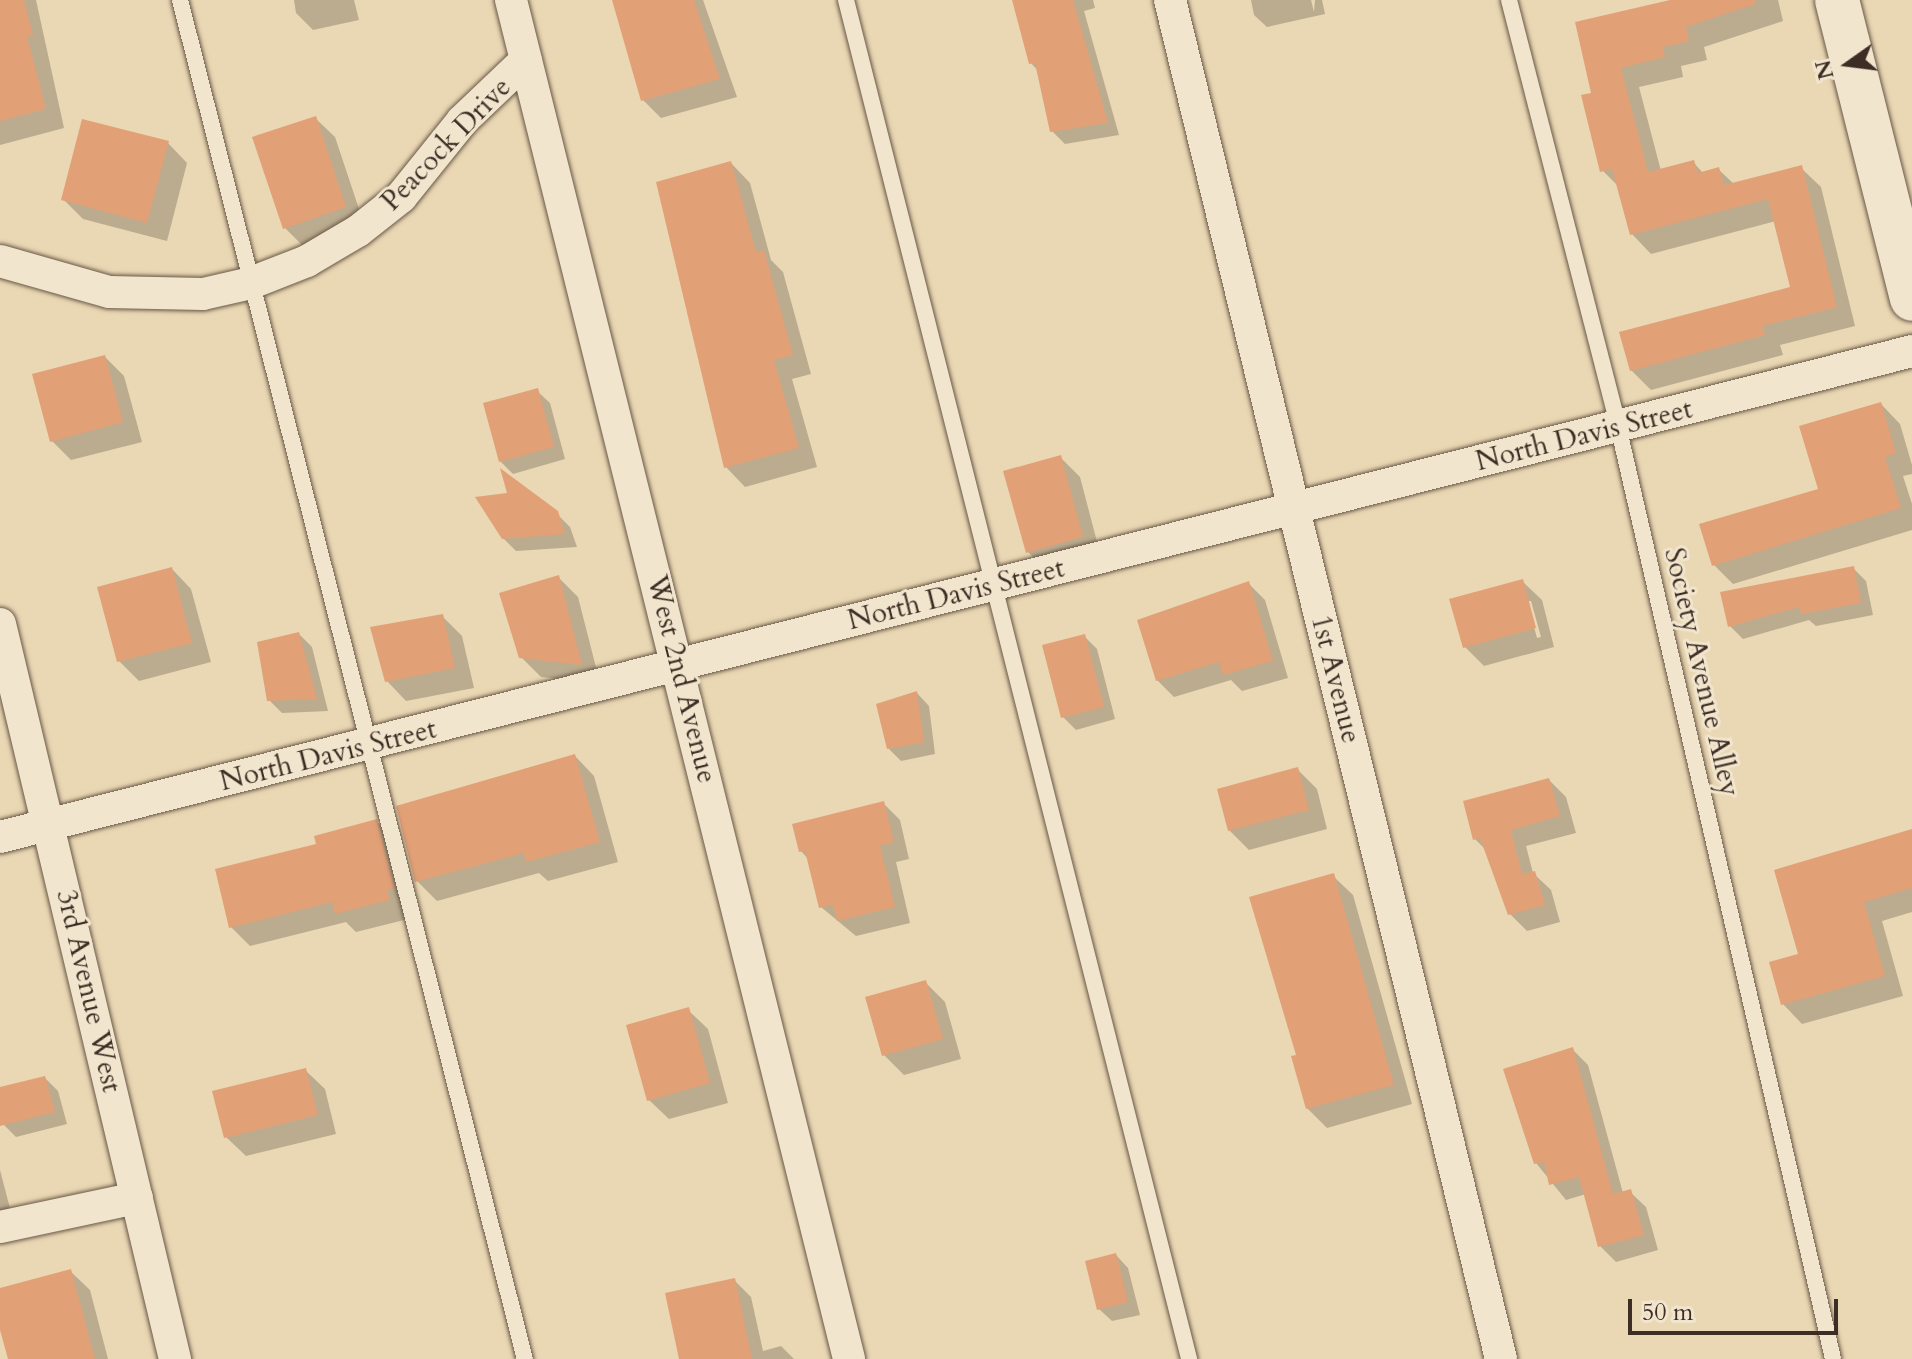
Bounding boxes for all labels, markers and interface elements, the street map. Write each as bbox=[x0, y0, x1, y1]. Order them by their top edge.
north arrow bbox=[1808, 24, 1888, 104]
text: N bbox=[1808, 57, 1842, 83]
street label: Peacock Drive bbox=[374, 70, 518, 218]
street label: North Davis Street bbox=[1472, 392, 1696, 478]
street label: Society Avenue Alley bbox=[1657, 545, 1747, 799]
street label: North Davis Street bbox=[844, 551, 1068, 637]
street label: West 2nd Avenue bbox=[640, 572, 724, 786]
street label: 1st Avenue bbox=[1304, 611, 1368, 747]
street label: North Davis Street bbox=[216, 712, 440, 798]
street label: 3rd Avenue West bbox=[49, 886, 129, 1096]
scale bar bbox=[1632, 1283, 1842, 1333]
text: 50 m bbox=[1642, 1296, 1693, 1329]

